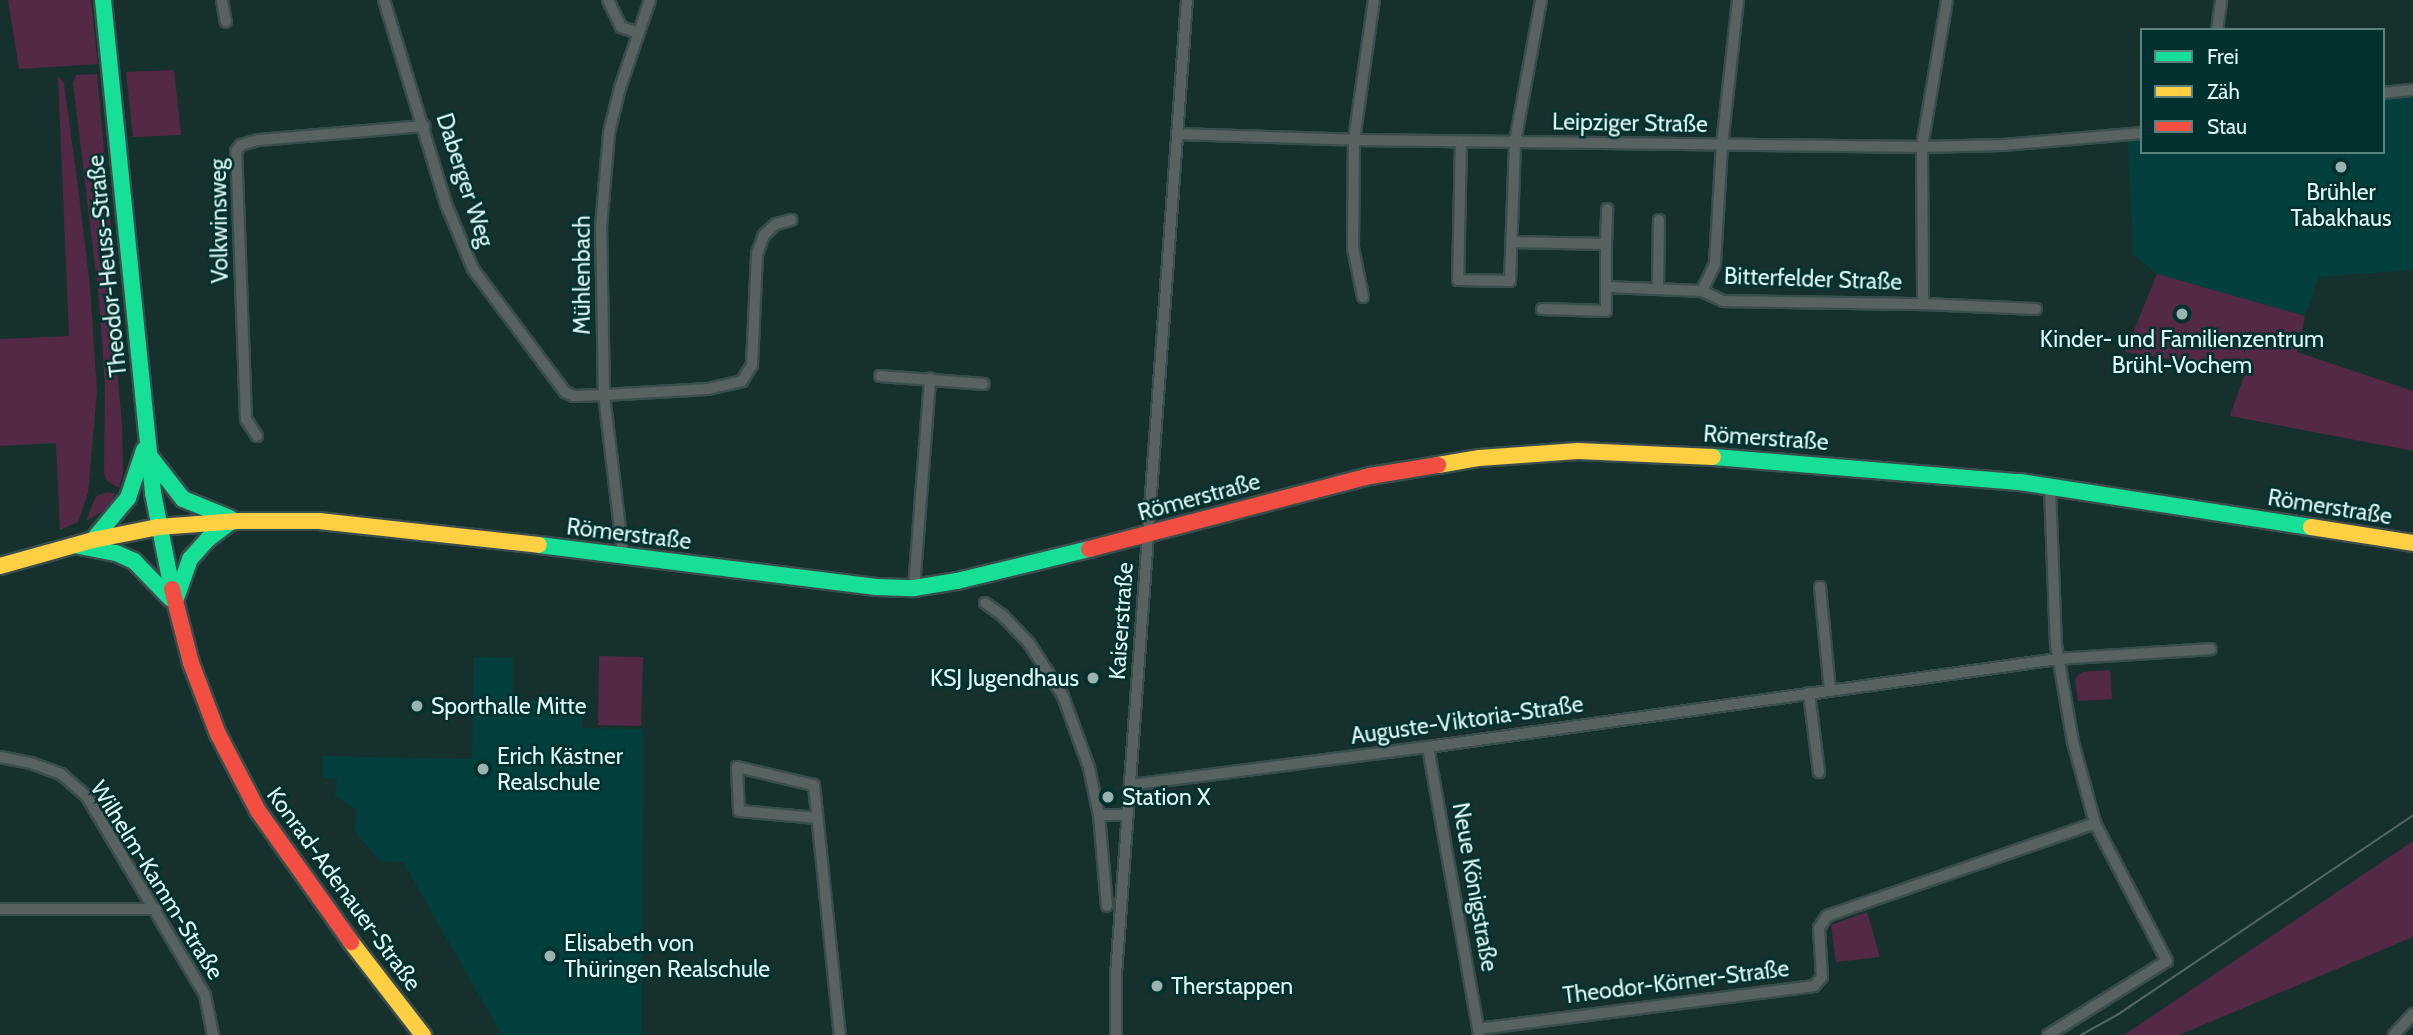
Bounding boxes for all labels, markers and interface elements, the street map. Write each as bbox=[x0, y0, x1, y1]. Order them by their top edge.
legend bbox=[2140, 28, 2385, 154]
text: Frei bbox=[2207, 44, 2239, 69]
text: Zäh bbox=[2207, 79, 2240, 104]
street label: Leipziger Straße bbox=[1552, 108, 1708, 138]
street label: Daberger Weg bbox=[430, 110, 500, 250]
text: Stau bbox=[2207, 114, 2247, 139]
street label: Theodor-Heuss-Straße bbox=[82, 154, 132, 378]
street label: Volkwinsweg bbox=[204, 158, 234, 284]
marker: Brühler Tabakhaus bbox=[2333, 159, 2349, 175]
place label: Brühler Tabakhaus bbox=[2290, 178, 2392, 232]
street label: Mühlenbach bbox=[568, 215, 596, 335]
street label: Bitterfelder Straße bbox=[1723, 262, 1903, 296]
marker: Kinder- und Familienzentrum Brühl-Vochem bbox=[2174, 306, 2190, 322]
place label: Kinder- und Familienzentrum Brühl-Vochem bbox=[2040, 325, 2324, 379]
street label: Römerstraße bbox=[1702, 420, 1830, 456]
street label: Römerstraße bbox=[1135, 467, 1263, 527]
street label: Römerstraße bbox=[2266, 484, 2394, 530]
street label: Römerstraße bbox=[565, 513, 693, 555]
street label: Kaiserstraße bbox=[1103, 561, 1139, 681]
place label: KSJ Jugendhaus bbox=[930, 664, 1079, 692]
marker: KSJ Jugendhaus bbox=[1085, 670, 1101, 686]
street label: Auguste-Viktoria-Straße bbox=[1349, 690, 1585, 750]
place label: Sporthalle Mitte bbox=[431, 692, 586, 720]
marker: Sporthalle Mitte bbox=[409, 698, 425, 714]
place label: Erich Kästner Realschule bbox=[497, 742, 623, 796]
marker: Erich Kästner Realschule bbox=[475, 761, 491, 777]
street label: Wilhelm-Kamm-Straße bbox=[85, 775, 229, 985]
street label: Konrad-Adenauer-Straße bbox=[261, 782, 427, 996]
place label: Station X bbox=[1122, 783, 1211, 811]
marker: Station X bbox=[1100, 789, 1116, 805]
street label: Neue Königstraße bbox=[1447, 800, 1503, 974]
place label: Elisabeth von Thüringen Realschule bbox=[564, 929, 770, 983]
marker: Elisabeth von Thüringen Realschule bbox=[542, 948, 558, 964]
street label: Theodor-Körner-Straße bbox=[1561, 954, 1791, 1010]
place label: Therstappen bbox=[1171, 972, 1293, 1000]
marker: Therstappen bbox=[1149, 978, 1165, 994]

